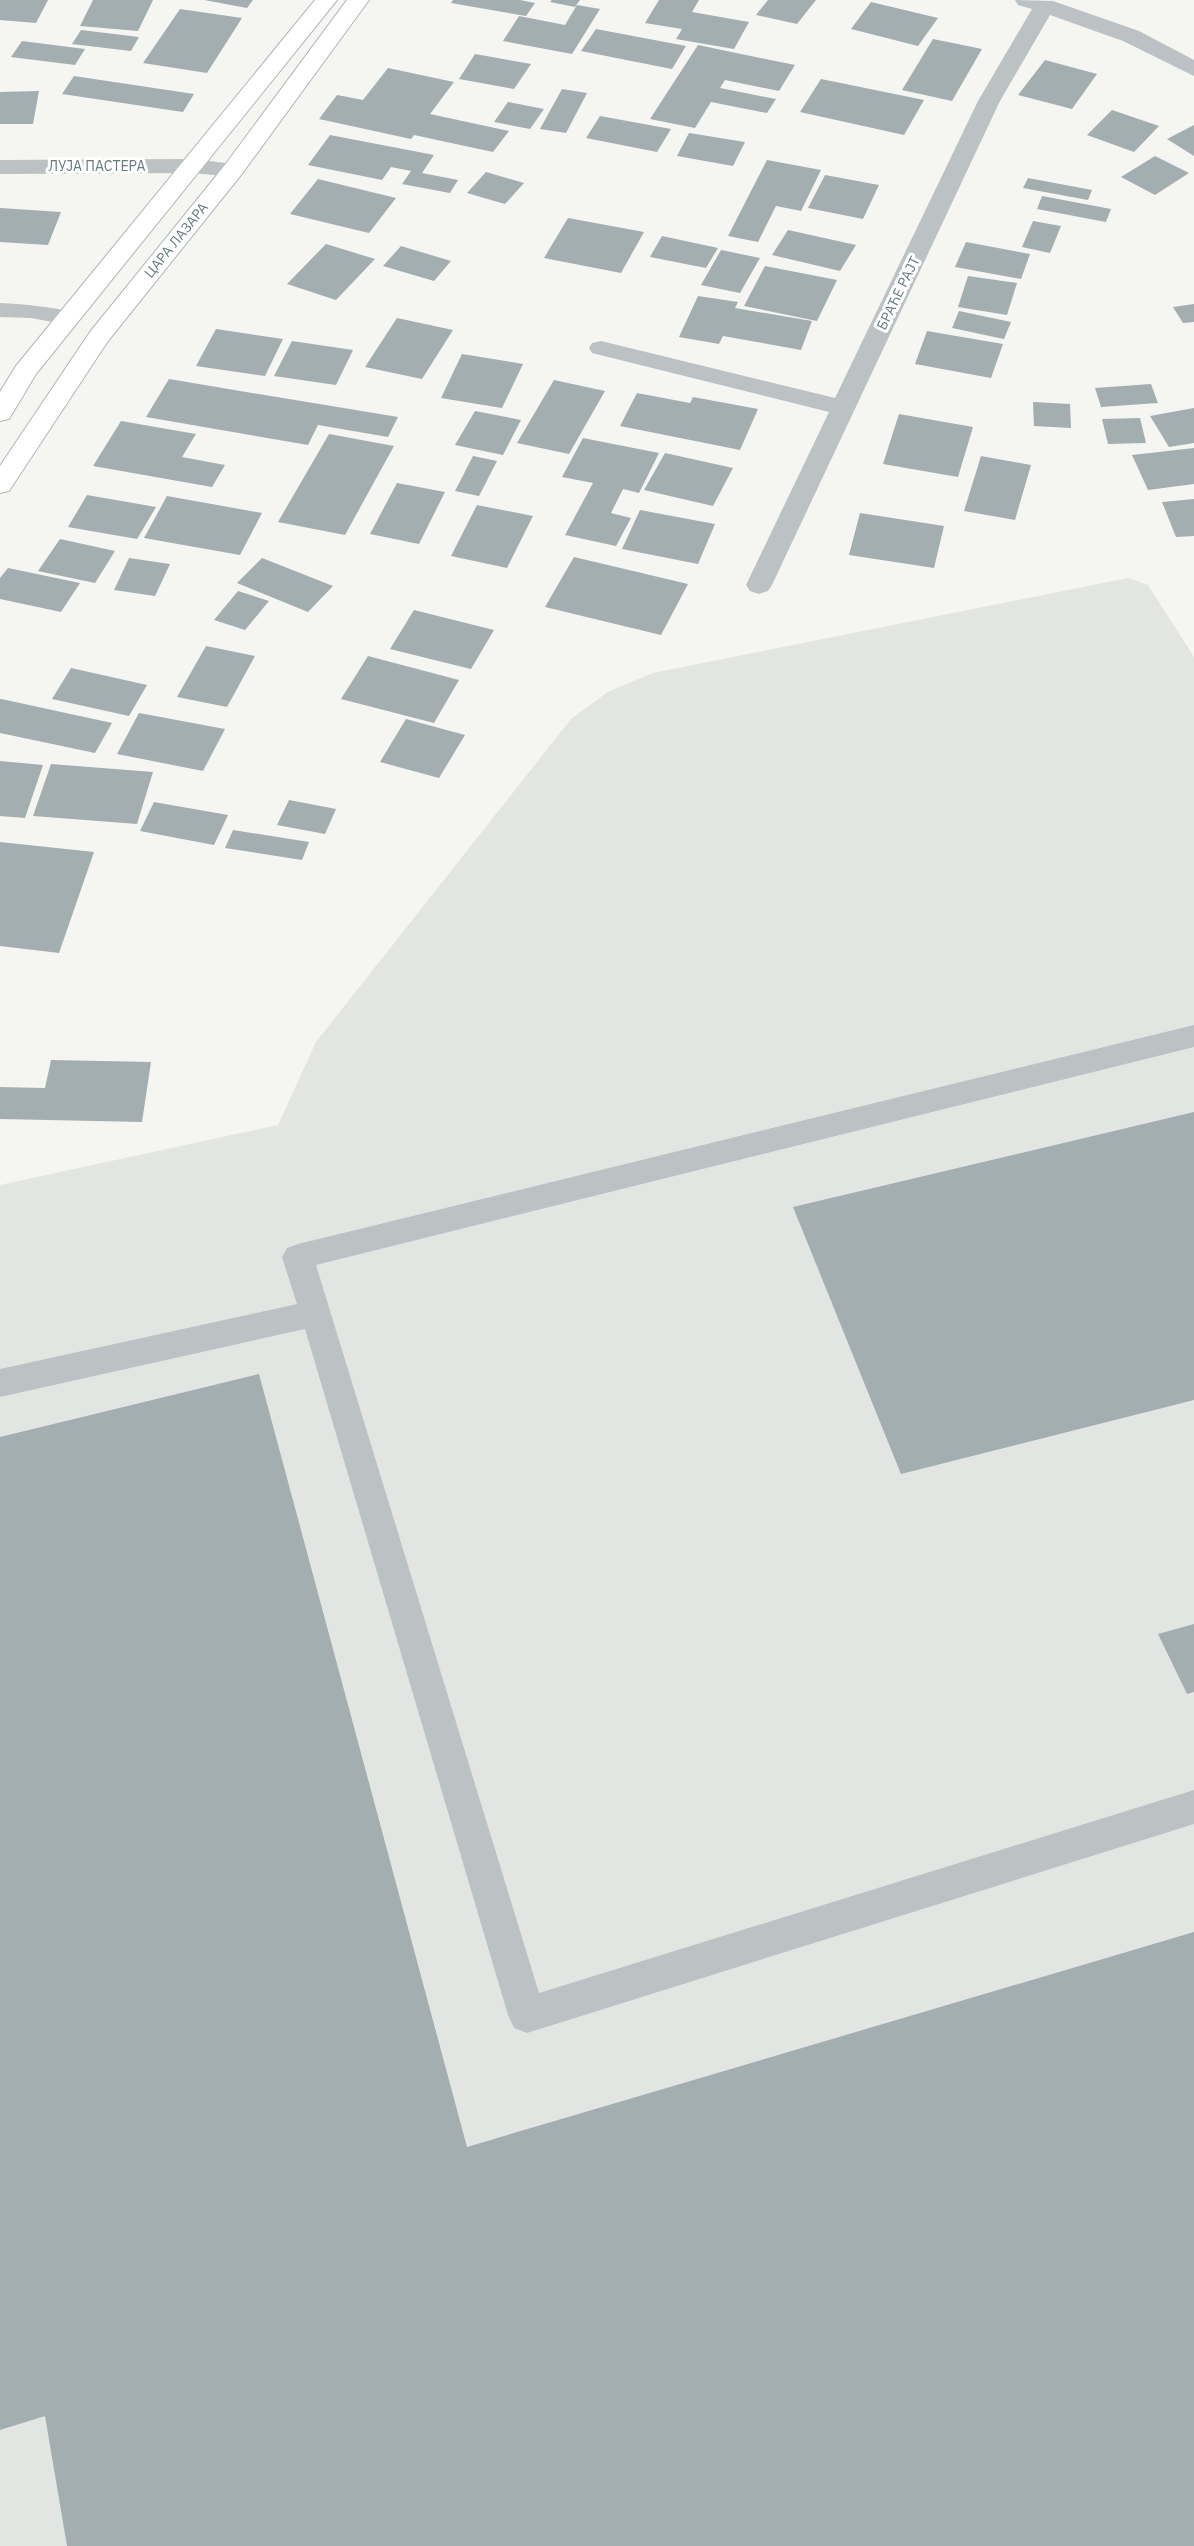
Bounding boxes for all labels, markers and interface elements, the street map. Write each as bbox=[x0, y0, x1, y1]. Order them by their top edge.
street label: ЛУЈА ПАСТЕРА bbox=[49, 157, 145, 175]
street label: ЦАРА ЛАЗАРА bbox=[140, 199, 212, 281]
street label: БРАЋЕ РАЈТ bbox=[872, 253, 924, 333]

